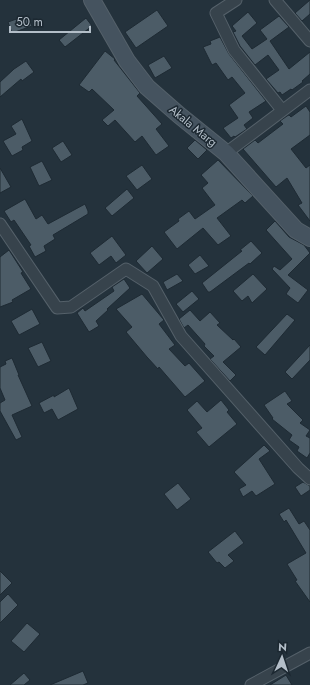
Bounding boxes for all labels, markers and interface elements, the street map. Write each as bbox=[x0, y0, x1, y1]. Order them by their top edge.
scale bar bbox=[10, 8, 90, 34]
text: 50 m bbox=[16, 13, 43, 31]
street label: Akala Marg bbox=[165, 101, 221, 151]
north arrow bbox=[262, 637, 302, 677]
text: N bbox=[278, 639, 287, 655]

